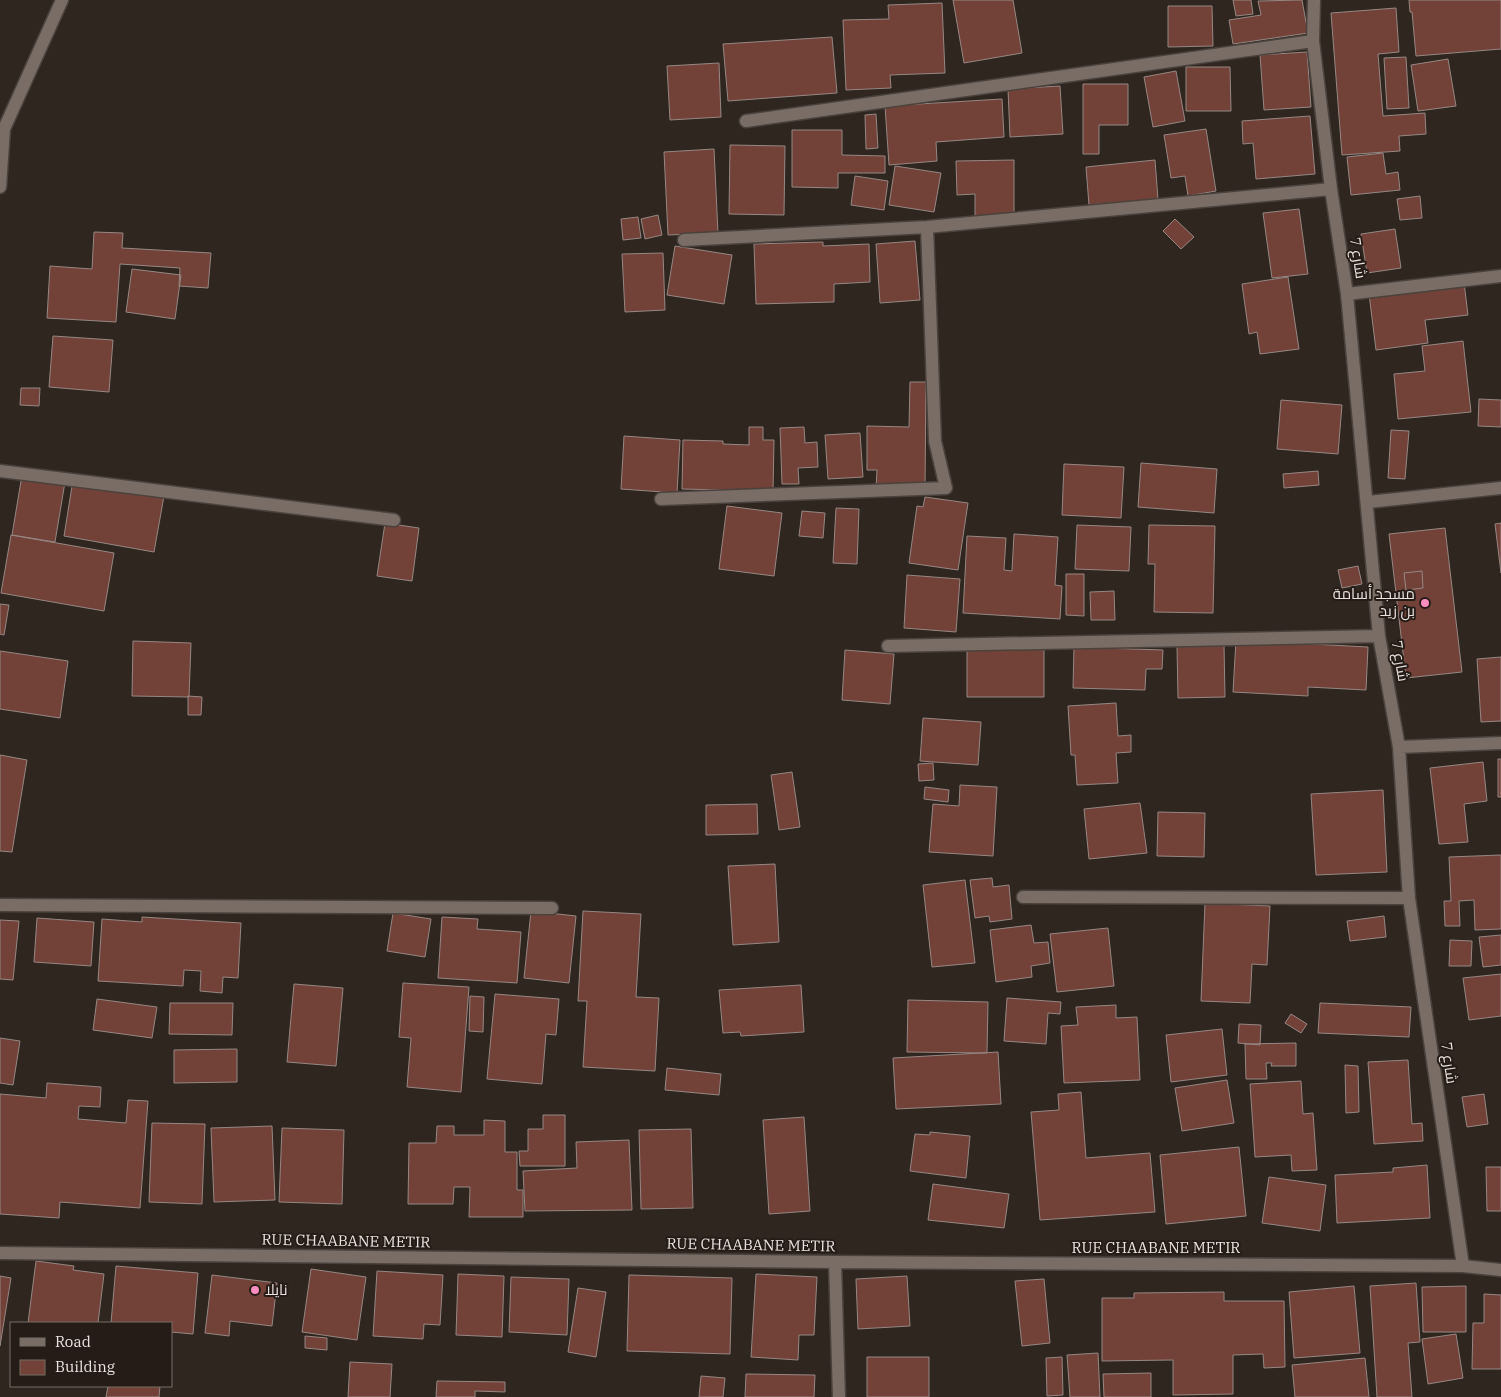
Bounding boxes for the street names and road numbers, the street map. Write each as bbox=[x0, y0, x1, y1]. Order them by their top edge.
street label: شارع 7 bbox=[1344, 236, 1371, 280]
street label: شارع 7 bbox=[1386, 639, 1413, 683]
street label: شارع 7 bbox=[1435, 1041, 1462, 1085]
street label: RUE CHAABANE METIR bbox=[261, 1230, 431, 1251]
street label: RUE CHAABANE METIR bbox=[666, 1234, 836, 1255]
street label: RUE CHAABANE METIR bbox=[1072, 1238, 1240, 1257]

